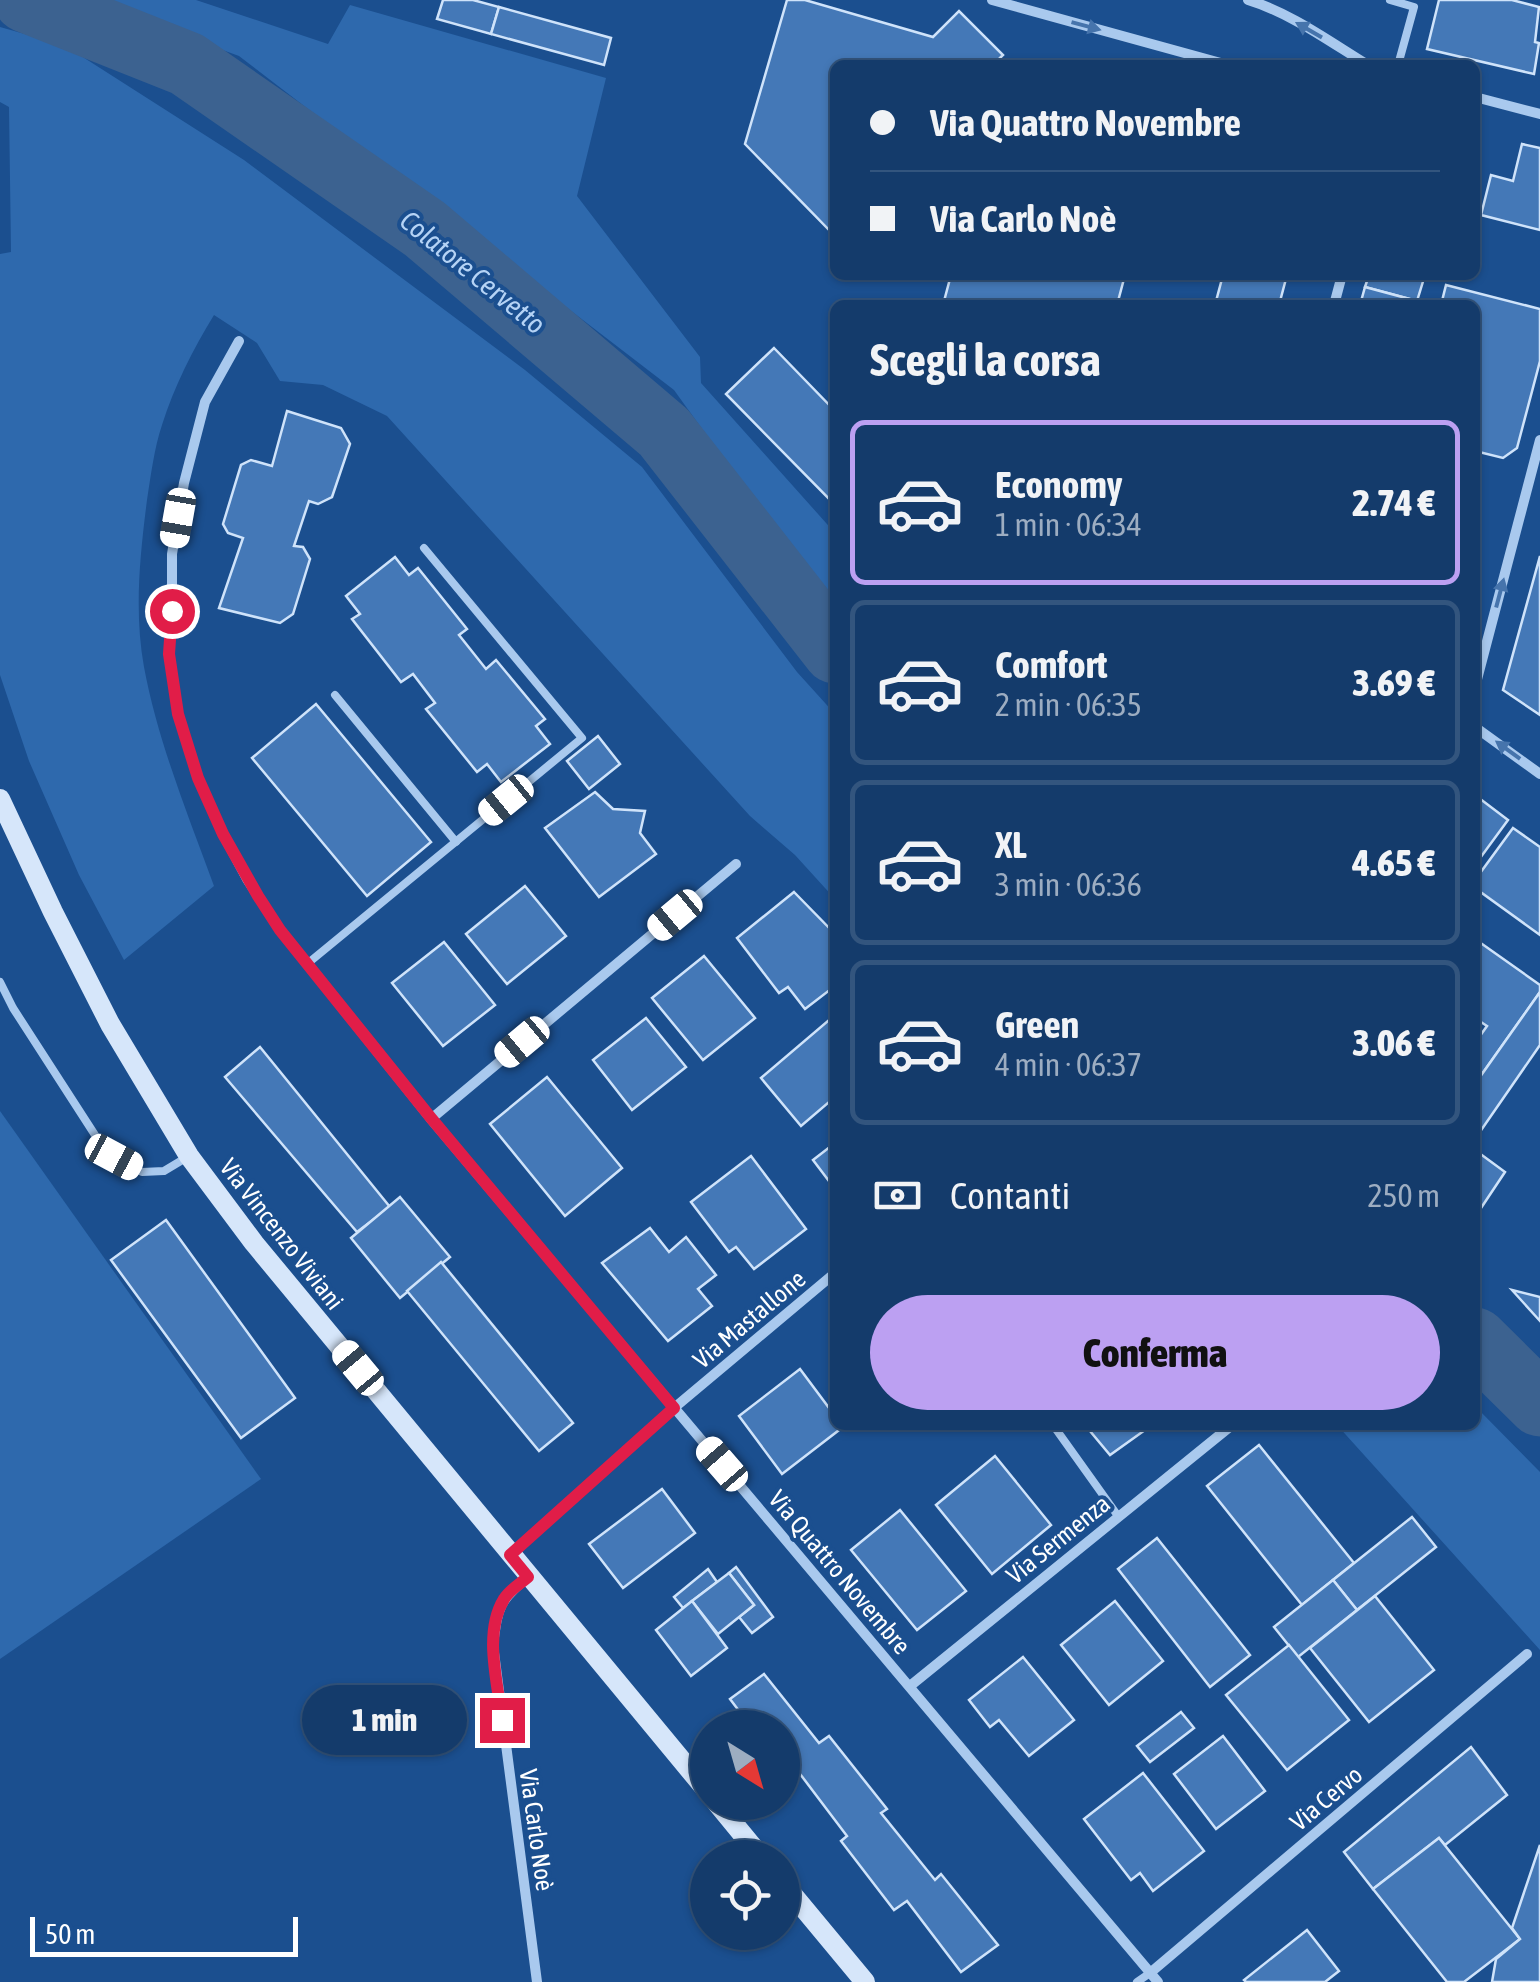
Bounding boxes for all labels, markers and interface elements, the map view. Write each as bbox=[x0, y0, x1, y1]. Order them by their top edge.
one-way arrow bbox=[1072, 19, 1102, 34]
one-way arrow bbox=[1295, 21, 1324, 38]
text: Via Quattro Novembre bbox=[930, 101, 1241, 144]
text: Via Carlo Noè bbox=[930, 197, 1117, 240]
water label: Colatore Cervetto bbox=[394, 204, 552, 340]
text: Scegli la corsa bbox=[870, 334, 1101, 386]
icon: car bbox=[875, 458, 965, 548]
text: Economy bbox=[995, 463, 1122, 506]
text: 2.74 € bbox=[1352, 481, 1435, 524]
car bbox=[158, 486, 198, 550]
text: 1 min · 06:34 bbox=[995, 506, 1142, 543]
one-way arrow bbox=[1492, 577, 1508, 608]
route start bbox=[150, 589, 195, 634]
icon: car bbox=[875, 638, 965, 728]
text: Comfort bbox=[995, 643, 1107, 686]
text: 3.69 € bbox=[1352, 661, 1435, 704]
text: 2 min · 06:35 bbox=[995, 686, 1142, 723]
one-way arrow bbox=[1494, 741, 1521, 761]
car bbox=[473, 769, 539, 831]
icon: car bbox=[875, 818, 965, 908]
text: XL bbox=[995, 823, 1027, 866]
text: 4.65 € bbox=[1352, 841, 1435, 884]
text: 3 min · 06:36 bbox=[995, 866, 1142, 903]
car bbox=[642, 884, 708, 946]
icon: car bbox=[875, 998, 965, 1088]
text: Green bbox=[995, 1003, 1079, 1046]
car bbox=[489, 1011, 555, 1073]
text: 3.06 € bbox=[1352, 1021, 1435, 1064]
text: 4 min · 06:37 bbox=[995, 1046, 1142, 1083]
car bbox=[80, 1130, 148, 1184]
street label: Via Vincenzo Viviani bbox=[215, 1153, 349, 1315]
icon: cash bbox=[870, 1168, 925, 1223]
text: Contanti bbox=[950, 1174, 1070, 1217]
text: 250 m bbox=[1367, 1177, 1440, 1214]
street label: Via Mastallone bbox=[687, 1264, 811, 1374]
button: Conferma bbox=[870, 1295, 1440, 1410]
car bbox=[327, 1335, 389, 1401]
car bbox=[691, 1432, 753, 1496]
street label: Via Quattro Novembre bbox=[764, 1485, 916, 1659]
street label: Via Sermenza bbox=[1001, 1489, 1115, 1589]
callout: 1 min bbox=[302, 1685, 467, 1755]
route end bbox=[480, 1698, 525, 1743]
text: 1 min bbox=[352, 1701, 417, 1738]
north arrow bbox=[690, 1710, 800, 1820]
map controls bbox=[690, 1710, 800, 1950]
street label: Via Cervo bbox=[1285, 1760, 1367, 1836]
street label: Via Carlo Noè bbox=[515, 1767, 559, 1893]
button: locate bbox=[690, 1840, 800, 1950]
scale bar bbox=[30, 1912, 298, 1956]
text: 50 m bbox=[45, 1918, 95, 1950]

